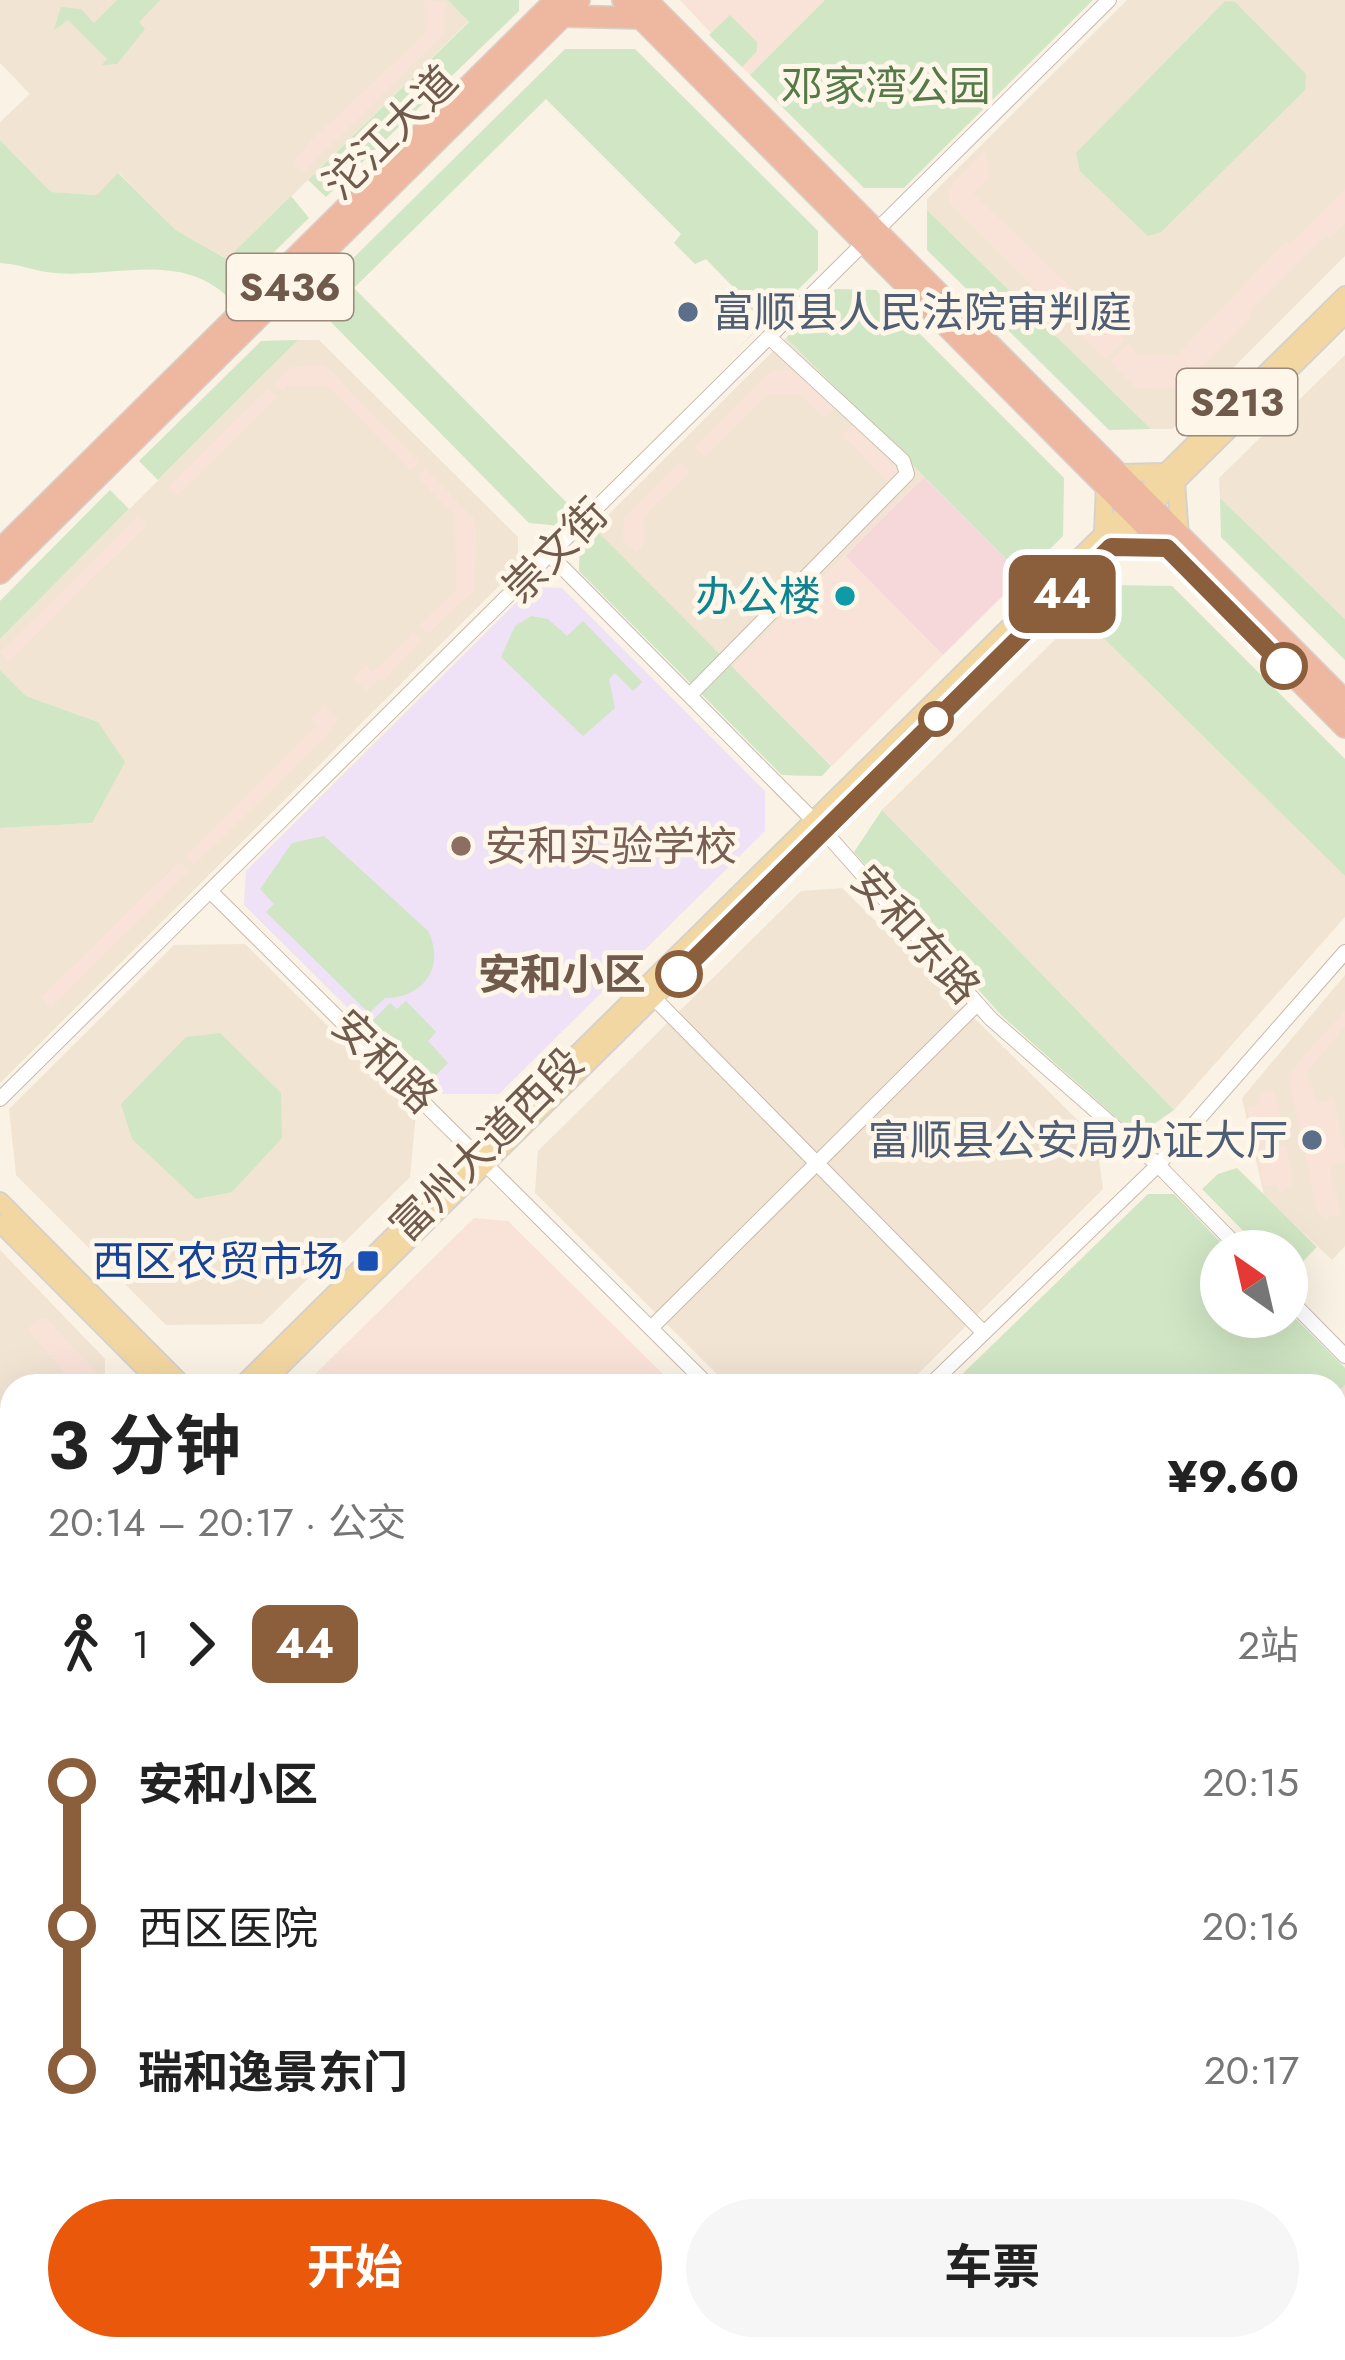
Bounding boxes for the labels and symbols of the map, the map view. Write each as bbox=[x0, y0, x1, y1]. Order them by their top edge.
street label: 沱江大道 bbox=[309, 51, 471, 213]
park label: 邓家湾公园 bbox=[781, 56, 991, 117]
road number: S436 bbox=[227, 254, 353, 320]
place label: 富顺县人民法院审判庭 bbox=[712, 282, 1132, 343]
marker: 富顺县人民法院审判庭 bbox=[675, 299, 701, 325]
road number: S213 bbox=[1177, 369, 1297, 435]
street label: 崇文街 bbox=[489, 484, 621, 616]
line badge: 44 bbox=[1008, 555, 1116, 633]
place label: 办公楼 bbox=[695, 566, 821, 627]
marker: 办公楼 bbox=[832, 583, 858, 609]
unlabelled marker bbox=[1262, 644, 1306, 688]
unlabelled marker bbox=[920, 703, 952, 735]
place label: 安和实验学校 bbox=[485, 816, 737, 877]
marker: 安和实验学校 bbox=[448, 833, 474, 859]
street label: 安和东路 bbox=[837, 851, 995, 1017]
place label: 安和小区 bbox=[478, 944, 646, 1005]
marker: 安和小区 bbox=[657, 952, 701, 996]
street label: 安和路 bbox=[318, 996, 451, 1127]
street label: 富州大道西段 bbox=[376, 1034, 597, 1255]
place label: 富顺县公安局办证大厅 bbox=[868, 1110, 1288, 1171]
marker: 富顺县公安局办证大厅 bbox=[1299, 1127, 1325, 1153]
north arrow bbox=[1200, 1230, 1308, 1338]
place label: 西区农贸市场 bbox=[92, 1231, 344, 1292]
marker: 西区农贸市场 bbox=[355, 1248, 381, 1274]

